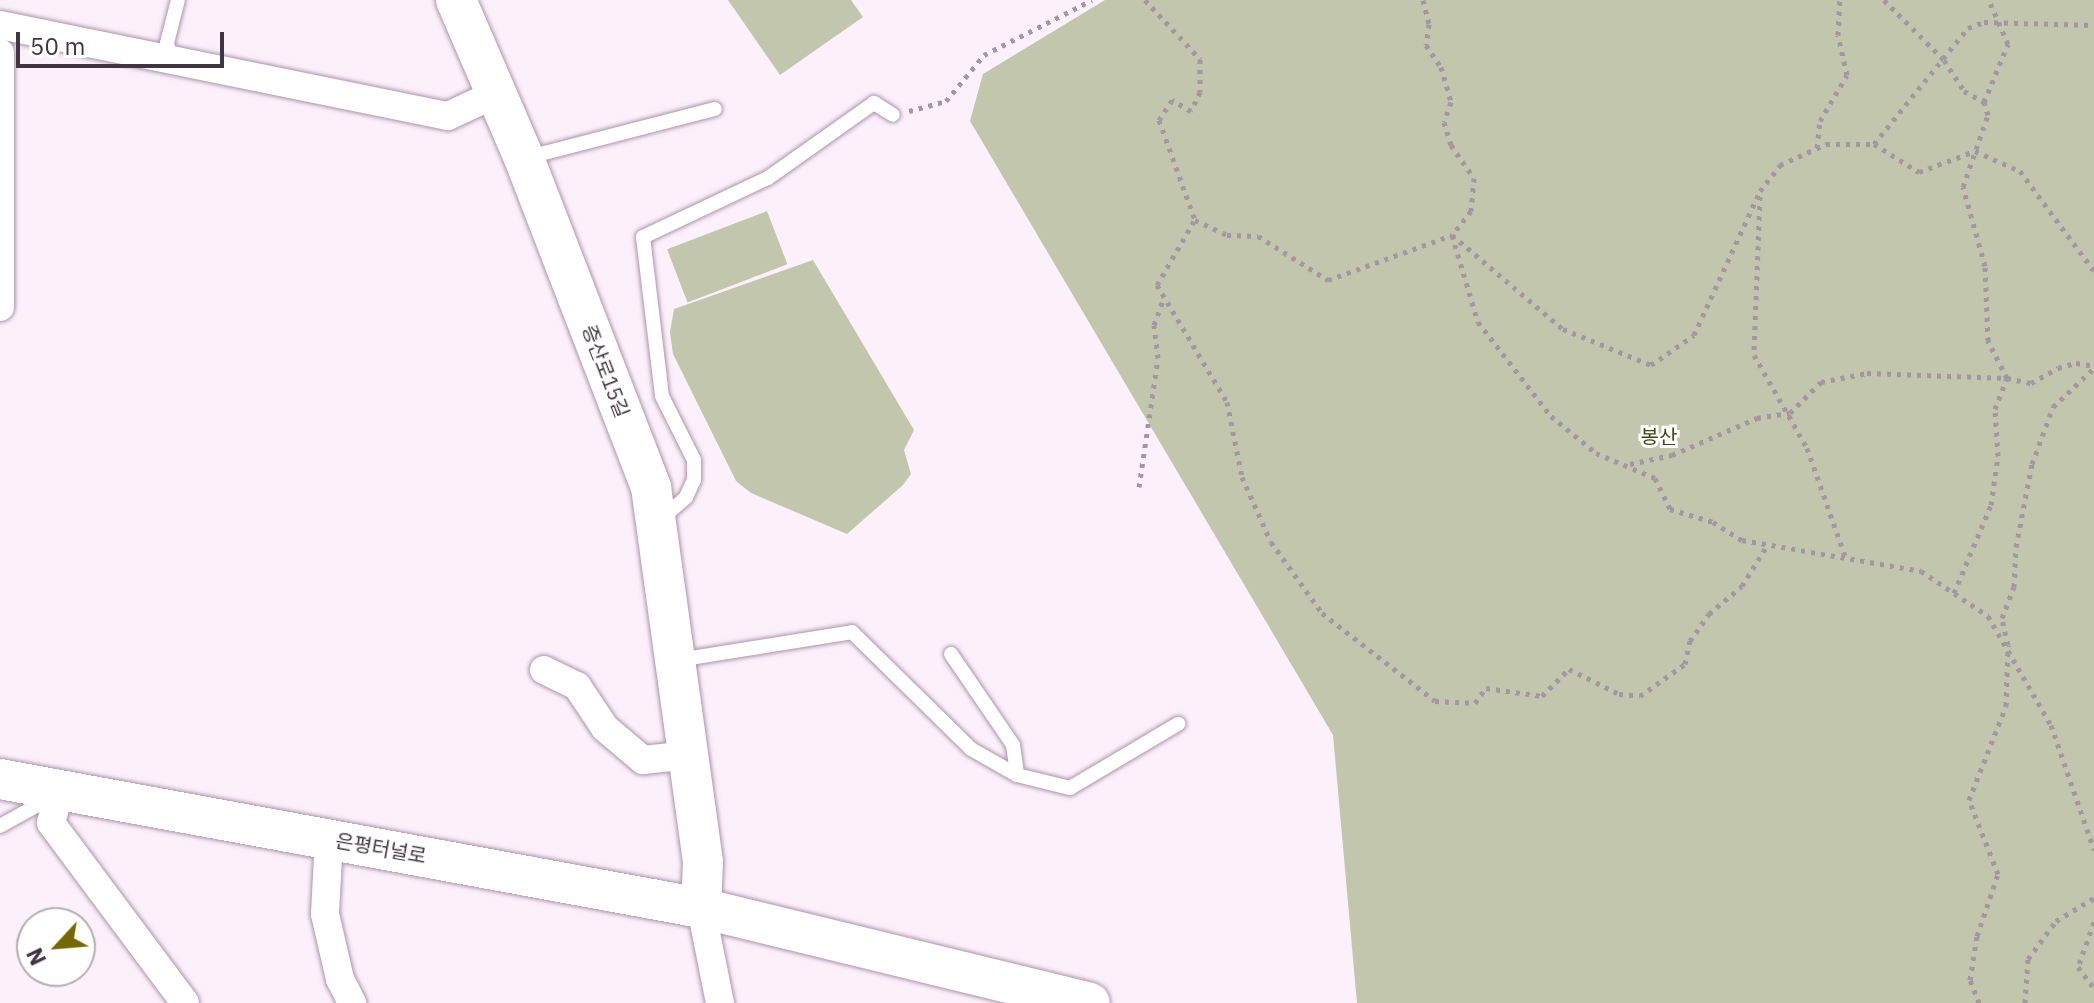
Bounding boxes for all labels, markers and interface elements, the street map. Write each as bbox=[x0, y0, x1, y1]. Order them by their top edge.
scale bar bbox=[20, 16, 228, 66]
text: 50 m bbox=[30, 30, 85, 62]
street label: 증산로15길 bbox=[577, 321, 635, 421]
park label: 봉산 bbox=[1641, 424, 1677, 448]
street label: 은평터널로 bbox=[334, 828, 428, 868]
north arrow bbox=[16, 907, 96, 987]
text: N bbox=[19, 943, 52, 970]

